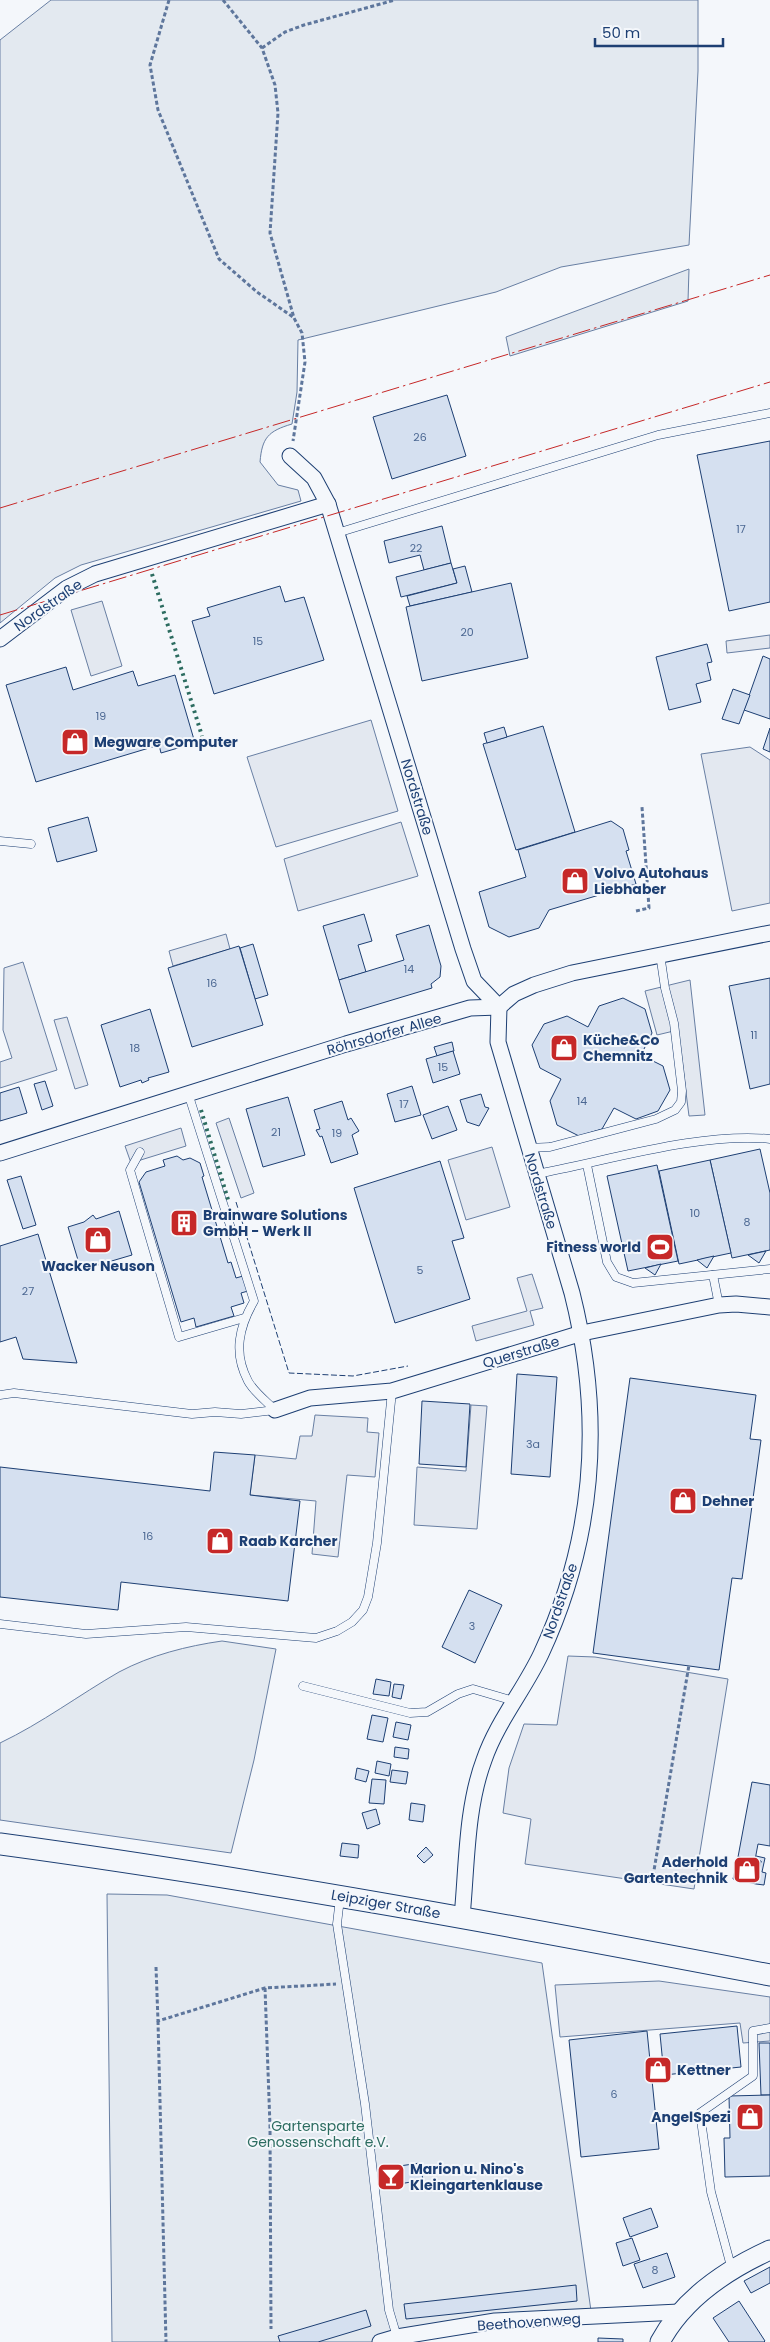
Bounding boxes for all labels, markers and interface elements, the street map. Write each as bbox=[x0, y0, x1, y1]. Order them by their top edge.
scale bar bbox=[595, 15, 722, 47]
text: 50 m bbox=[602, 22, 640, 43]
house number: 26 bbox=[413, 429, 427, 445]
house number: 17 bbox=[736, 521, 746, 537]
house number: 22 bbox=[410, 540, 422, 556]
street label: Nordstraße bbox=[10, 574, 86, 636]
house number: 20 bbox=[460, 624, 474, 640]
house number: 15 bbox=[253, 633, 263, 649]
house number: 19 bbox=[96, 708, 106, 724]
shop icon: Megware Computer bbox=[60, 727, 90, 757]
place label: Megware Computer bbox=[94, 732, 238, 752]
street label: Nordstraße bbox=[396, 756, 438, 838]
place label: Volvo Autohaus Liebhaber bbox=[594, 863, 709, 899]
shop icon: Volvo Autohaus Liebhaber bbox=[560, 866, 590, 896]
house number: 14 bbox=[404, 961, 414, 977]
house number: 16 bbox=[207, 975, 217, 991]
street label: Röhrsdorfer Allee bbox=[324, 1008, 444, 1060]
house number: 11 bbox=[750, 1027, 758, 1043]
place label: Küche&Co Chemnitz bbox=[583, 1030, 660, 1066]
shop icon: Küche&Co Chemnitz bbox=[549, 1033, 579, 1063]
house number: 18 bbox=[130, 1040, 140, 1056]
house number: 15 bbox=[438, 1059, 448, 1075]
house number: 14 bbox=[577, 1093, 587, 1109]
house number: 17 bbox=[399, 1096, 409, 1112]
house number: 21 bbox=[271, 1124, 281, 1140]
house number: 19 bbox=[332, 1125, 342, 1141]
street label: Nordstraße bbox=[520, 1150, 562, 1232]
place label: Brainware Solutions GmbH - Werk II bbox=[203, 1205, 348, 1241]
house number: 10 bbox=[690, 1205, 700, 1221]
building icon: Brainware Solutions GmbH - Werk II bbox=[169, 1208, 199, 1238]
house number: 8 bbox=[744, 1214, 751, 1230]
shop icon: Wacker Neuson bbox=[83, 1225, 113, 1255]
sports icon: Fitness world bbox=[645, 1232, 675, 1262]
place label: Fitness world bbox=[546, 1237, 641, 1257]
place label: Wacker Neuson bbox=[41, 1256, 155, 1276]
house number: 5 bbox=[417, 1262, 424, 1278]
house number: 27 bbox=[22, 1283, 34, 1299]
street label: Querstraße bbox=[480, 1331, 562, 1373]
house number: 3a bbox=[526, 1436, 540, 1452]
shop icon: Dehner bbox=[668, 1486, 698, 1516]
place label: Dehner bbox=[702, 1491, 754, 1511]
shop icon: Raab Karcher bbox=[205, 1526, 235, 1556]
house number: 16 bbox=[143, 1528, 153, 1544]
place label: Raab Karcher bbox=[239, 1531, 337, 1551]
street label: Nordstraße bbox=[538, 1560, 582, 1642]
house number: 3 bbox=[469, 1618, 475, 1634]
place label: Aderhold Gartentechnik bbox=[624, 1852, 728, 1888]
shop icon: Aderhold Gartentechnik bbox=[732, 1855, 762, 1885]
street label: Leipziger Straße bbox=[330, 1885, 443, 1924]
shop icon: Kettner bbox=[643, 2055, 673, 2085]
place label: Kettner bbox=[677, 2060, 731, 2080]
house number: 6 bbox=[611, 2086, 618, 2102]
shop icon: AngelSpezi bbox=[735, 2102, 765, 2132]
place label: AngelSpezi bbox=[651, 2107, 731, 2127]
park label: Gartensparte Genossenschaft e.V. bbox=[247, 2116, 389, 2152]
place label: Marion u. Nino's Kleingartenklause bbox=[410, 2159, 543, 2195]
bar icon: Marion u. Nino's Kleingartenklause bbox=[376, 2162, 406, 2192]
house number: 8 bbox=[652, 2262, 659, 2278]
street label: Beethovenweg bbox=[476, 2308, 582, 2336]

